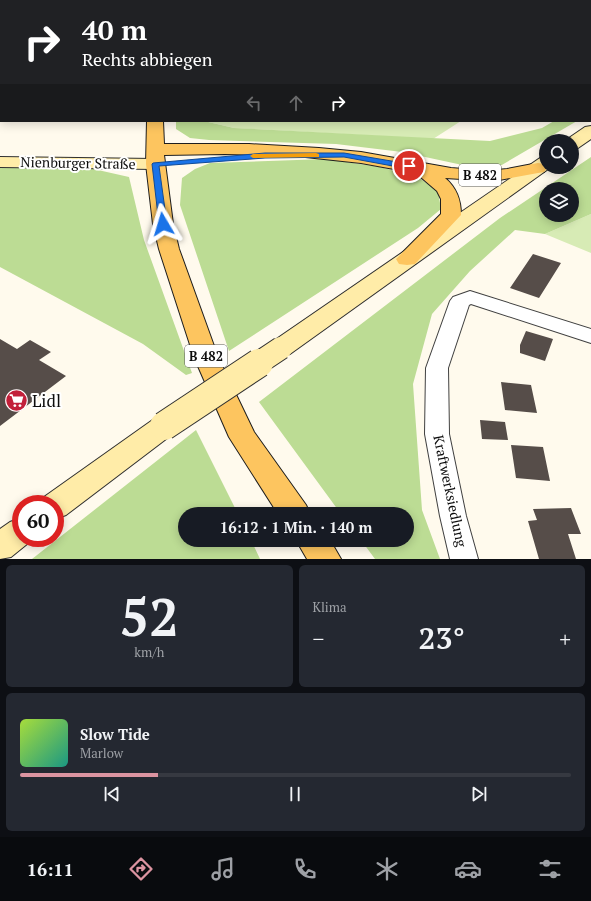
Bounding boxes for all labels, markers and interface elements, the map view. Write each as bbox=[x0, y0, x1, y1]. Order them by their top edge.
text: 40 m bbox=[82, 11, 147, 48]
icon: right bbox=[16, 16, 68, 68]
text: Rechts abbiegen bbox=[82, 47, 212, 71]
icon: left bbox=[243, 92, 265, 114]
icon: ahead bbox=[285, 92, 307, 114]
icon: right bbox=[327, 92, 349, 114]
map controls bbox=[539, 134, 579, 222]
button: search bbox=[539, 134, 579, 174]
pin bbox=[392, 149, 426, 183]
street label: Nienburger Straße bbox=[20, 152, 136, 173]
icon: arrive bbox=[398, 155, 420, 177]
road number: B 482 bbox=[459, 164, 501, 186]
button: layers bbox=[539, 182, 579, 222]
position arrow bbox=[142, 203, 184, 245]
road number: B 482 bbox=[185, 345, 227, 367]
supermarket icon: Lidl bbox=[4, 388, 30, 414]
place label: Lidl bbox=[32, 389, 61, 412]
street label: Kraftwerksiedlung bbox=[429, 433, 472, 549]
speed limit sign: 60 bbox=[12, 495, 64, 547]
text: 16:12 · 1 Min. · 140 m bbox=[220, 517, 372, 537]
text: 52 bbox=[120, 582, 179, 651]
text: Klima bbox=[313, 598, 347, 616]
text: 23° bbox=[419, 618, 465, 658]
text: − bbox=[313, 624, 324, 653]
text: + bbox=[559, 624, 571, 653]
text: km/h bbox=[134, 643, 164, 661]
text: Slow Tide bbox=[80, 724, 150, 744]
text: Marlow bbox=[80, 744, 123, 762]
icon: previous bbox=[101, 783, 123, 805]
icon: pause bbox=[284, 783, 306, 805]
icon: next bbox=[468, 783, 490, 805]
icon: directions bbox=[127, 855, 155, 883]
icon: music bbox=[209, 855, 237, 883]
icon: phone bbox=[291, 855, 319, 883]
icon: climate bbox=[373, 855, 401, 883]
icon: car bbox=[454, 855, 482, 883]
icon: filters bbox=[536, 855, 564, 883]
text: 16:11 bbox=[27, 857, 74, 881]

